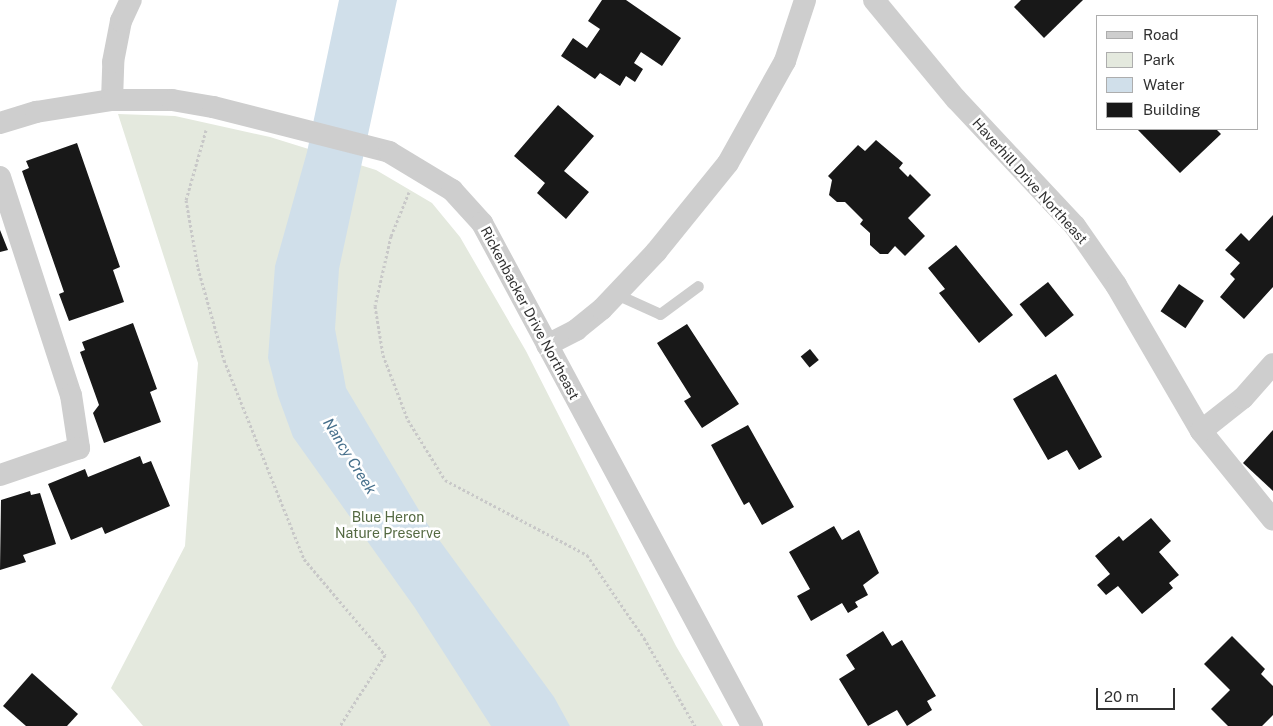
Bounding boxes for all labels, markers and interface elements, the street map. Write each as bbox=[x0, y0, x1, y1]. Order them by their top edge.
legend bbox=[1096, 15, 1258, 130]
text: Road bbox=[1143, 26, 1179, 43]
text: Park bbox=[1143, 51, 1175, 68]
text: Water bbox=[1143, 76, 1185, 93]
text: Building bbox=[1143, 101, 1201, 118]
street label: Haverhill Drive Northeast bbox=[969, 115, 1091, 247]
street label: Rickenbacker Drive Northeast bbox=[477, 224, 583, 402]
water label: Nancy Creek bbox=[320, 415, 380, 497]
park label: Blue Heron Nature Preserve bbox=[335, 509, 441, 542]
scale bar bbox=[1098, 678, 1177, 710]
text: 20 m bbox=[1104, 688, 1139, 705]

